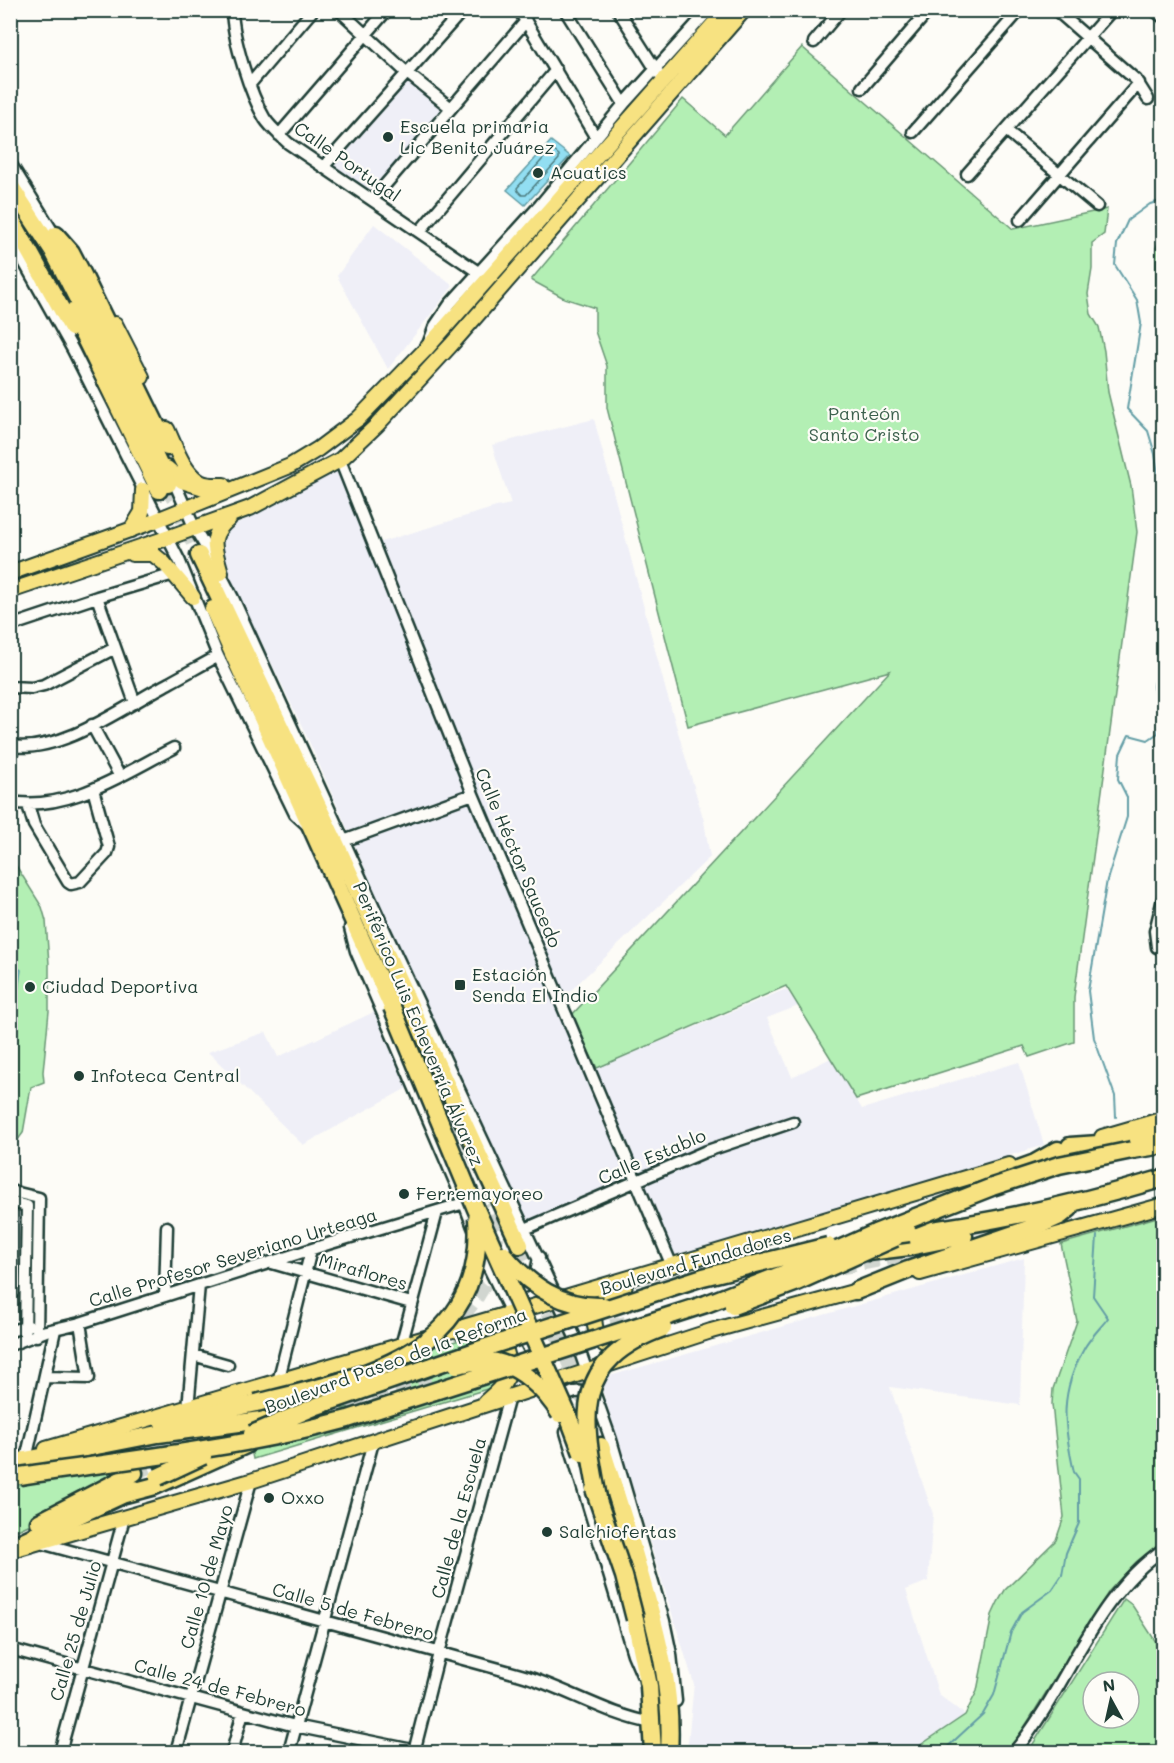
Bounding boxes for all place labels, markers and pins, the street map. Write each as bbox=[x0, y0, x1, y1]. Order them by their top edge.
place label: Escuela primaria Lic Benito Juárez bbox=[400, 114, 555, 159]
marker: Escuela primaria Lic Benito Juárez bbox=[381, 130, 395, 144]
place label: Acuatics bbox=[550, 160, 627, 184]
marker: Acuatics bbox=[531, 166, 545, 180]
place label: Estación Senda El Indio bbox=[472, 962, 598, 1007]
place label: Ciudad Deportiva bbox=[42, 974, 199, 998]
marker: Estación Senda El Indio bbox=[453, 978, 467, 992]
marker: Ciudad Deportiva bbox=[23, 980, 37, 994]
place label: Infoteca Central bbox=[91, 1063, 240, 1087]
marker: Infoteca Central bbox=[72, 1069, 86, 1083]
place label: Ferremayoreo bbox=[416, 1181, 543, 1205]
marker: Ferremayoreo bbox=[397, 1187, 411, 1201]
place label: Oxxo bbox=[281, 1485, 325, 1509]
marker: Oxxo bbox=[262, 1491, 276, 1505]
place label: Salchiofertas bbox=[559, 1519, 677, 1543]
marker: Salchiofertas bbox=[540, 1525, 554, 1539]

